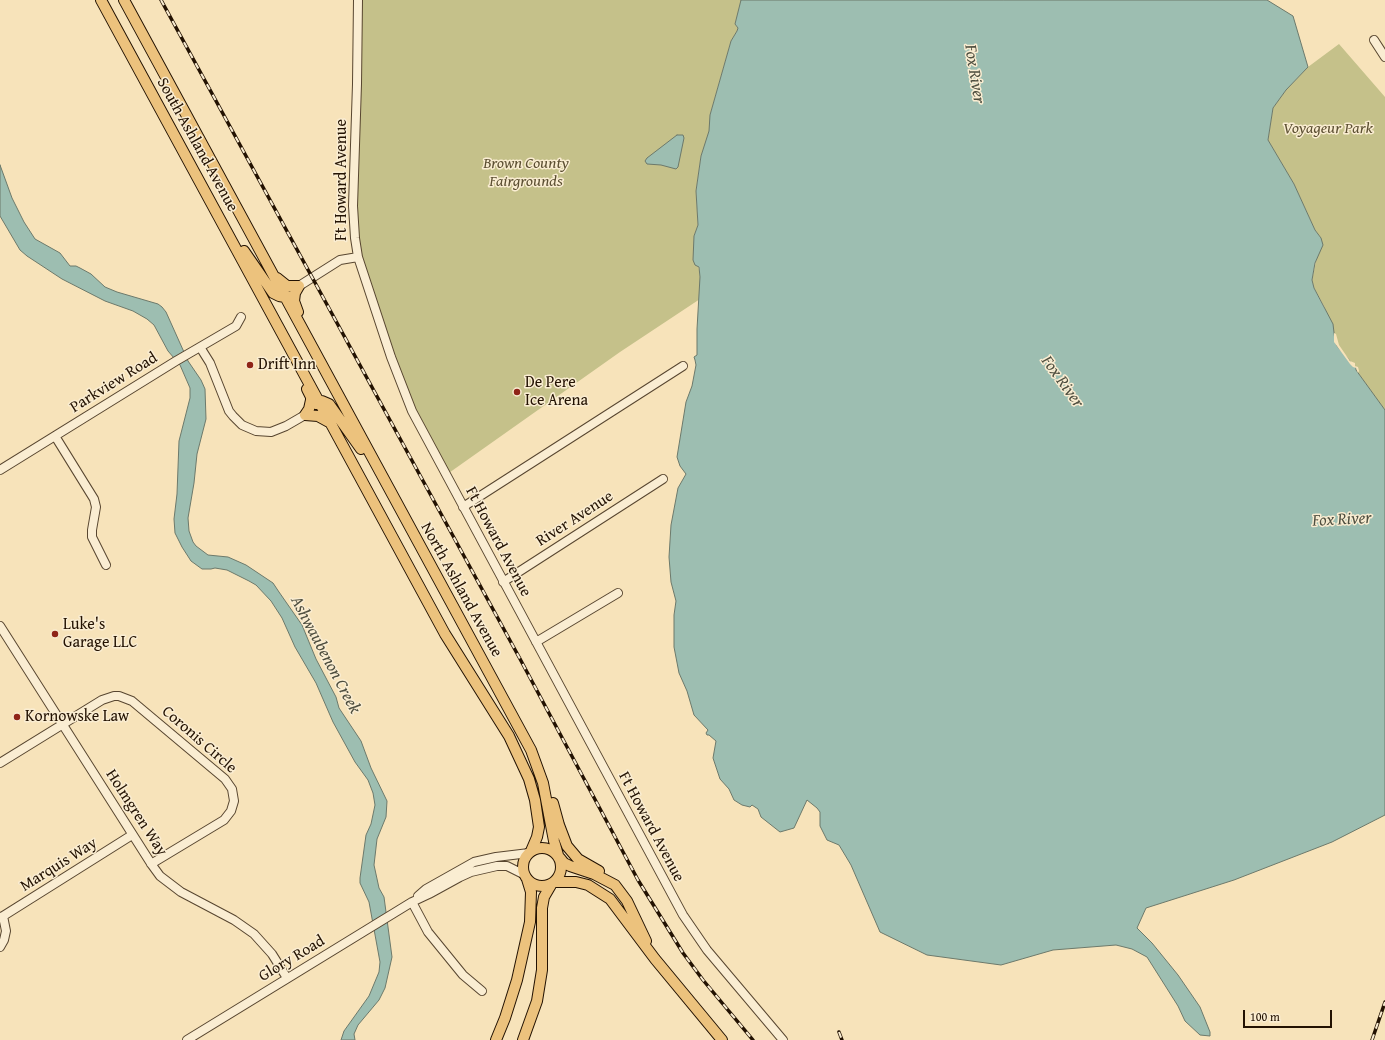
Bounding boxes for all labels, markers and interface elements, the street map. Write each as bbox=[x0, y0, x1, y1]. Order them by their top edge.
water label: Fox River bbox=[959, 43, 989, 105]
street label: South Ashland Avenue bbox=[152, 75, 242, 215]
street label: Ft Howard Avenue bbox=[332, 119, 352, 241]
park label: Voyageur Park bbox=[1283, 119, 1373, 139]
park label: Brown County Fairgrounds bbox=[483, 154, 569, 192]
street label: Parkview Road bbox=[67, 349, 161, 417]
water label: Fox River bbox=[1036, 352, 1088, 412]
place label: Drift Inn bbox=[258, 355, 316, 375]
marker: Drift Inn bbox=[245, 360, 255, 370]
place label: De Pere Ice Arena bbox=[525, 373, 588, 411]
marker: De Pere Ice Arena bbox=[512, 387, 522, 397]
street label: Ft Howard Avenue bbox=[461, 484, 535, 600]
street label: River Avenue bbox=[533, 487, 617, 551]
water label: Fox River bbox=[1312, 508, 1372, 532]
street label: North Ashland Avenue bbox=[416, 519, 506, 661]
water label: Ashwaubenon Creek bbox=[285, 593, 365, 717]
place label: Luke's Garage LLC bbox=[63, 615, 137, 653]
marker: Luke's Garage LLC bbox=[50, 629, 60, 639]
street label: Coronis Circle bbox=[158, 702, 240, 778]
place label: Kornowske Law bbox=[25, 707, 129, 727]
marker: Kornowske Law bbox=[12, 712, 22, 722]
street label: Holmgren Way bbox=[101, 766, 171, 860]
street label: Ft Howard Avenue bbox=[614, 769, 688, 885]
street label: Marquis Way bbox=[17, 834, 101, 896]
street label: Glory Road bbox=[255, 932, 329, 986]
scale bar bbox=[1245, 1002, 1334, 1028]
text: 100 m bbox=[1250, 1008, 1280, 1025]

